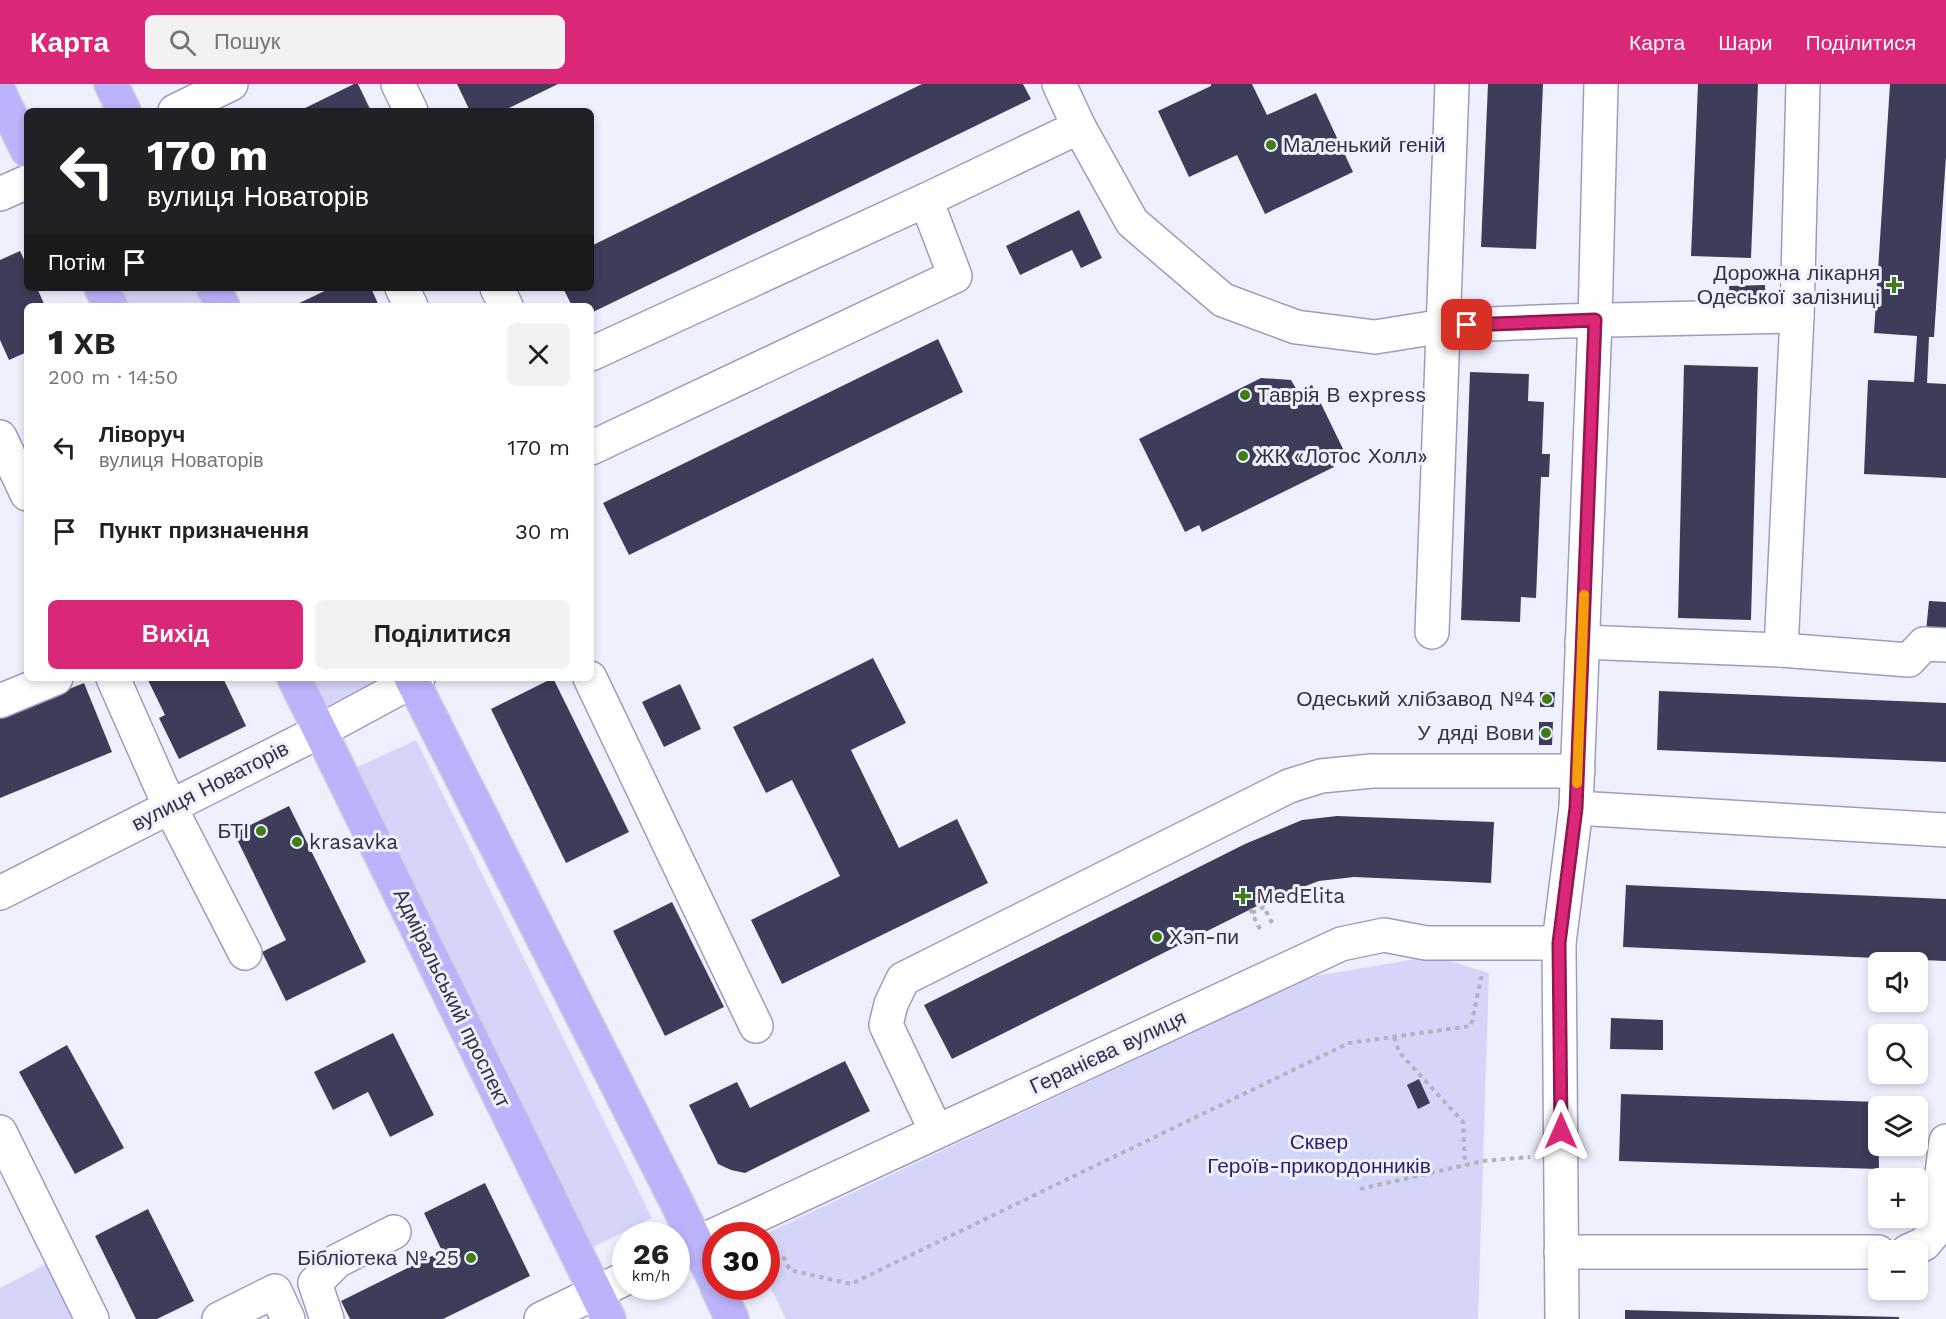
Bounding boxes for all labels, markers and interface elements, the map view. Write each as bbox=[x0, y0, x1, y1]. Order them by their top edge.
search box bbox=[145, 15, 565, 69]
text: Карта bbox=[30, 26, 109, 59]
icon: search bbox=[166, 26, 199, 59]
text: Пошук bbox=[214, 29, 280, 54]
text: Карта bbox=[1629, 30, 1685, 55]
text: Шари bbox=[1718, 30, 1773, 55]
text: Поділитися bbox=[1806, 30, 1916, 55]
text: 170 m bbox=[147, 131, 268, 180]
icon: left bbox=[48, 132, 126, 210]
place label: Маленький геній bbox=[1283, 132, 1446, 157]
marker: Маленький геній bbox=[1264, 138, 1278, 152]
text: вулиця Новаторів bbox=[147, 181, 369, 213]
icon: arrive bbox=[118, 246, 151, 279]
text: Потім bbox=[48, 250, 106, 275]
place label: Дорожна лікарня Одеської залізниці bbox=[1697, 260, 1880, 309]
marker: Дорожна лікарня Одеської залізниці bbox=[1885, 276, 1903, 294]
pin bbox=[1441, 299, 1492, 350]
icon: arrive bbox=[1450, 308, 1483, 341]
text: 1 хв bbox=[48, 321, 116, 363]
button: close bbox=[507, 323, 570, 386]
text: 200 m · 14:50 bbox=[48, 365, 178, 389]
place label: Таврія В express bbox=[1257, 382, 1426, 407]
marker: Таврія В express bbox=[1238, 388, 1252, 402]
text: Ліворуч bbox=[99, 422, 185, 447]
icon: left bbox=[48, 431, 81, 464]
text: 170 m bbox=[507, 435, 570, 460]
place label: ЖК «Лотос Холл» bbox=[1255, 443, 1428, 468]
text: вулиця Новаторів bbox=[99, 448, 264, 472]
marker: ЖК «Лотос Холл» bbox=[1236, 449, 1250, 463]
icon: arrive bbox=[48, 515, 81, 548]
text: Пункт призначення bbox=[99, 518, 309, 543]
text: 30 m bbox=[515, 519, 570, 544]
button: Вихід bbox=[48, 600, 303, 669]
button: Поділитися bbox=[315, 600, 570, 669]
place label: Одеський хлібзавод №4 bbox=[1296, 686, 1535, 711]
marker: Одеський хлібзавод №4 bbox=[1540, 692, 1554, 706]
place label: У дяді Вови bbox=[1417, 720, 1534, 745]
marker: У дяді Вови bbox=[1539, 726, 1553, 740]
street label: вулиця Новаторів bbox=[127, 735, 292, 836]
place label: БТІ bbox=[218, 818, 249, 843]
marker: БТІ bbox=[254, 824, 268, 838]
place label: krasavka bbox=[309, 829, 398, 854]
marker: krasavka bbox=[290, 835, 304, 849]
place label: MedElita bbox=[1256, 883, 1345, 908]
street label: Адміральський проспект bbox=[389, 884, 517, 1112]
marker: MedElita bbox=[1234, 887, 1252, 905]
place label: Хэп-пи bbox=[1169, 924, 1239, 949]
marker: Хэп-пи bbox=[1150, 930, 1164, 944]
map controls bbox=[1868, 952, 1928, 1300]
button: sound bbox=[1868, 952, 1928, 1012]
street label: Геранієва вулиця bbox=[1026, 1004, 1190, 1099]
button: search bbox=[1868, 1024, 1928, 1084]
button: layers bbox=[1868, 1096, 1928, 1156]
position arrow bbox=[1529, 1099, 1593, 1163]
park label: Сквер Героїв-прикордонників bbox=[1207, 1129, 1431, 1178]
button: + bbox=[1868, 1168, 1928, 1228]
speed limit sign: 30 bbox=[702, 1222, 780, 1300]
text: 26 bbox=[633, 1236, 669, 1271]
button: − bbox=[1868, 1240, 1928, 1300]
place label: Бібліотека № 25 bbox=[297, 1245, 459, 1270]
marker: Бібліотека № 25 bbox=[464, 1251, 478, 1265]
text: km/h bbox=[632, 1267, 670, 1285]

